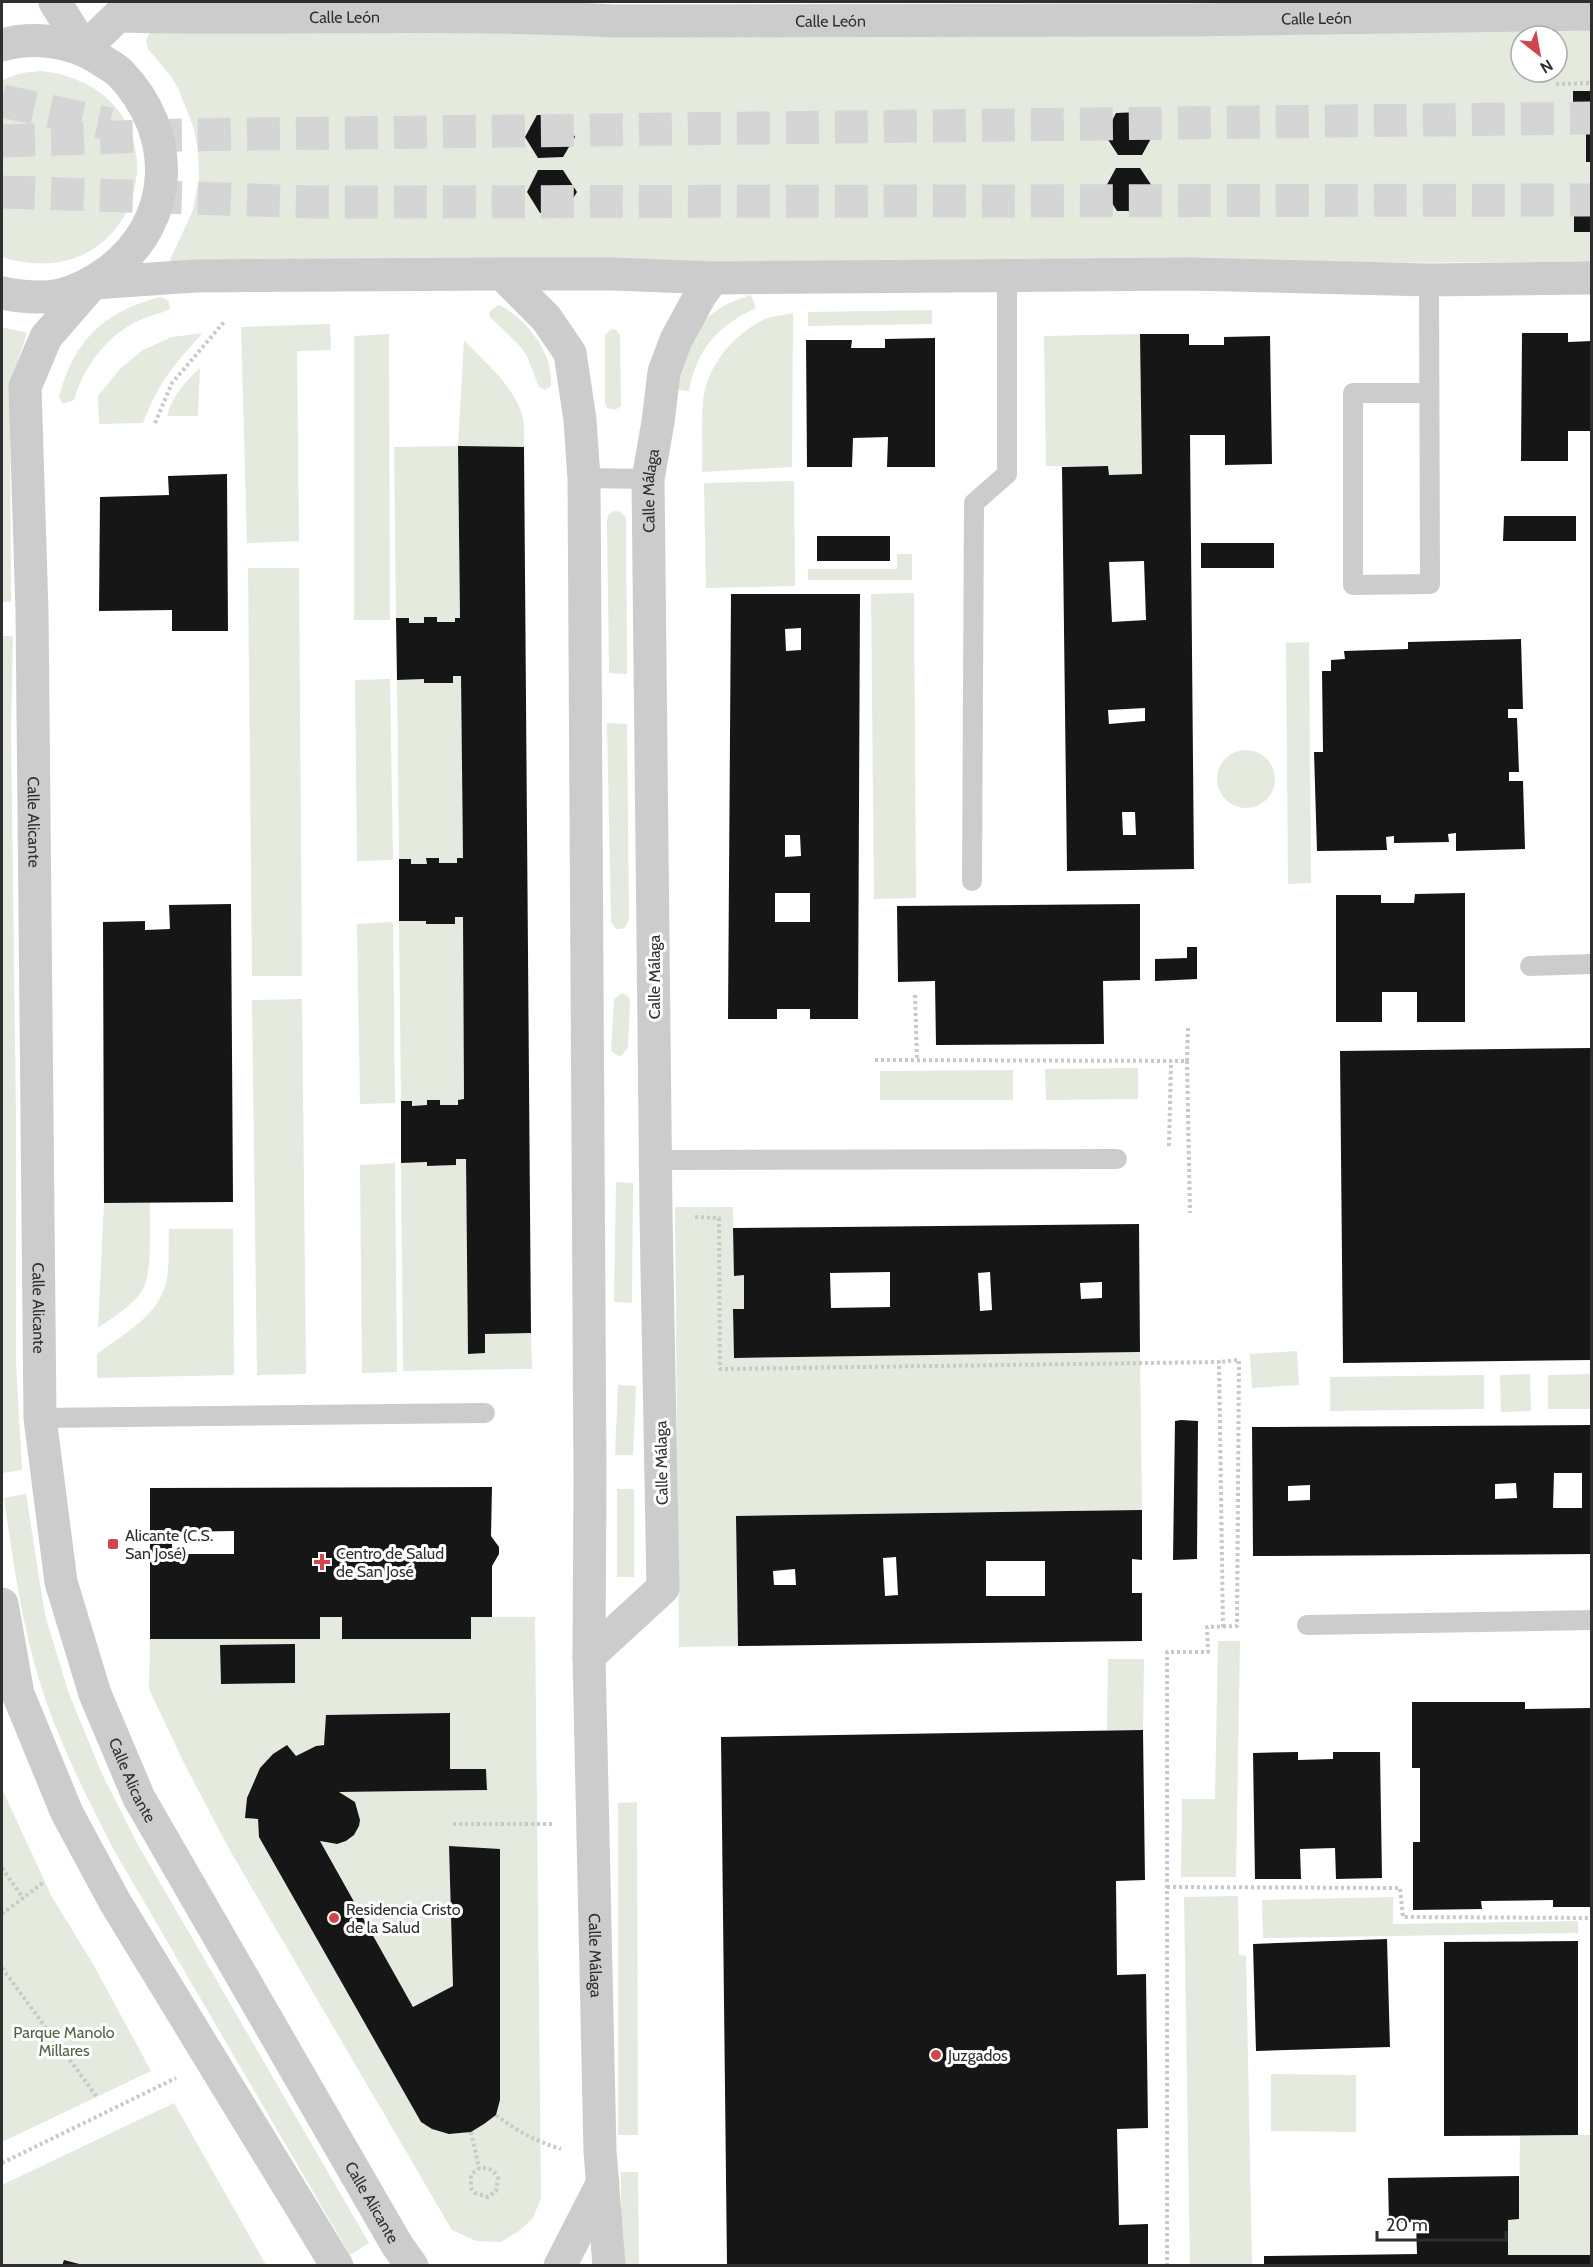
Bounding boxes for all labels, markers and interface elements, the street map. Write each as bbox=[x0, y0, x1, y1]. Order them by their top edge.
street label: Calle León bbox=[309, 8, 380, 27]
street label: Calle León bbox=[1281, 9, 1352, 29]
street label: Calle León bbox=[795, 12, 866, 31]
north arrow bbox=[1509, 24, 1569, 84]
text: N bbox=[1537, 55, 1556, 77]
street label: Calle Málaga bbox=[639, 447, 663, 533]
street label: Calle Alicante bbox=[24, 776, 44, 868]
street label: Calle Málaga bbox=[645, 934, 664, 1019]
street label: Calle Alicante bbox=[28, 1262, 48, 1354]
street label: Calle Málaga bbox=[651, 1420, 672, 1505]
place label: Alicante (C.S. San José) bbox=[125, 1526, 213, 1563]
marker: Alicante (C.S. San José) bbox=[106, 1537, 120, 1551]
place label: Centro de Salud de San José bbox=[336, 1544, 444, 1581]
marker: Centro de Salud de San José bbox=[313, 1553, 331, 1571]
street label: Calle Alicante bbox=[105, 1735, 160, 1826]
place label: Residencia Cristo de la Salud bbox=[346, 1900, 461, 1937]
marker: Residencia Cristo de la Salud bbox=[327, 1911, 341, 1925]
street label: Calle Málaga bbox=[585, 1913, 606, 1998]
park label: Parque Manolo Millares bbox=[13, 2023, 115, 2060]
place label: Juzgados bbox=[947, 2046, 1008, 2065]
marker: Juzgados bbox=[929, 2048, 943, 2062]
street label: Calle Alicante bbox=[341, 2158, 403, 2247]
scale bar bbox=[1377, 2204, 1506, 2242]
text: 20 m bbox=[1386, 2214, 1428, 2236]

